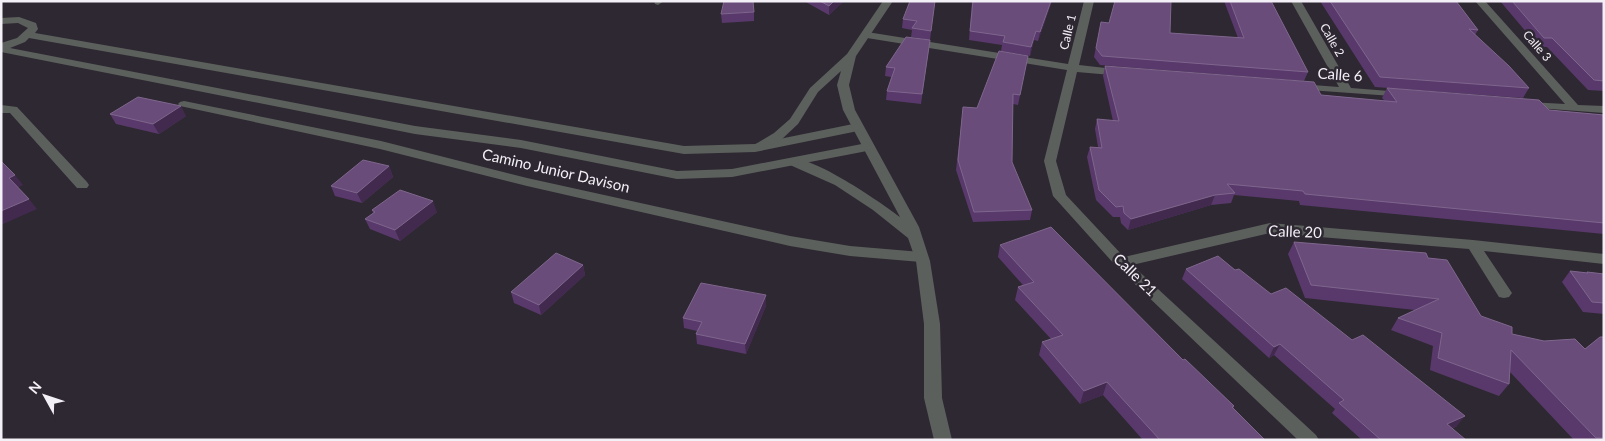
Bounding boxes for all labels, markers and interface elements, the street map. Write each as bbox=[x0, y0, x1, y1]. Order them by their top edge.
street label: Calle 1 bbox=[1056, 13, 1079, 51]
street label: Calle 2 bbox=[1317, 20, 1348, 59]
street label: Calle 3 bbox=[1520, 27, 1555, 64]
street label: Calle 6 bbox=[1317, 63, 1363, 85]
street label: Camino Junior Davison bbox=[481, 144, 632, 196]
street label: Calle 20 bbox=[1268, 221, 1322, 241]
street label: Calle 21 bbox=[1110, 249, 1161, 299]
north arrow bbox=[20, 371, 70, 421]
text: N bbox=[25, 378, 45, 397]

